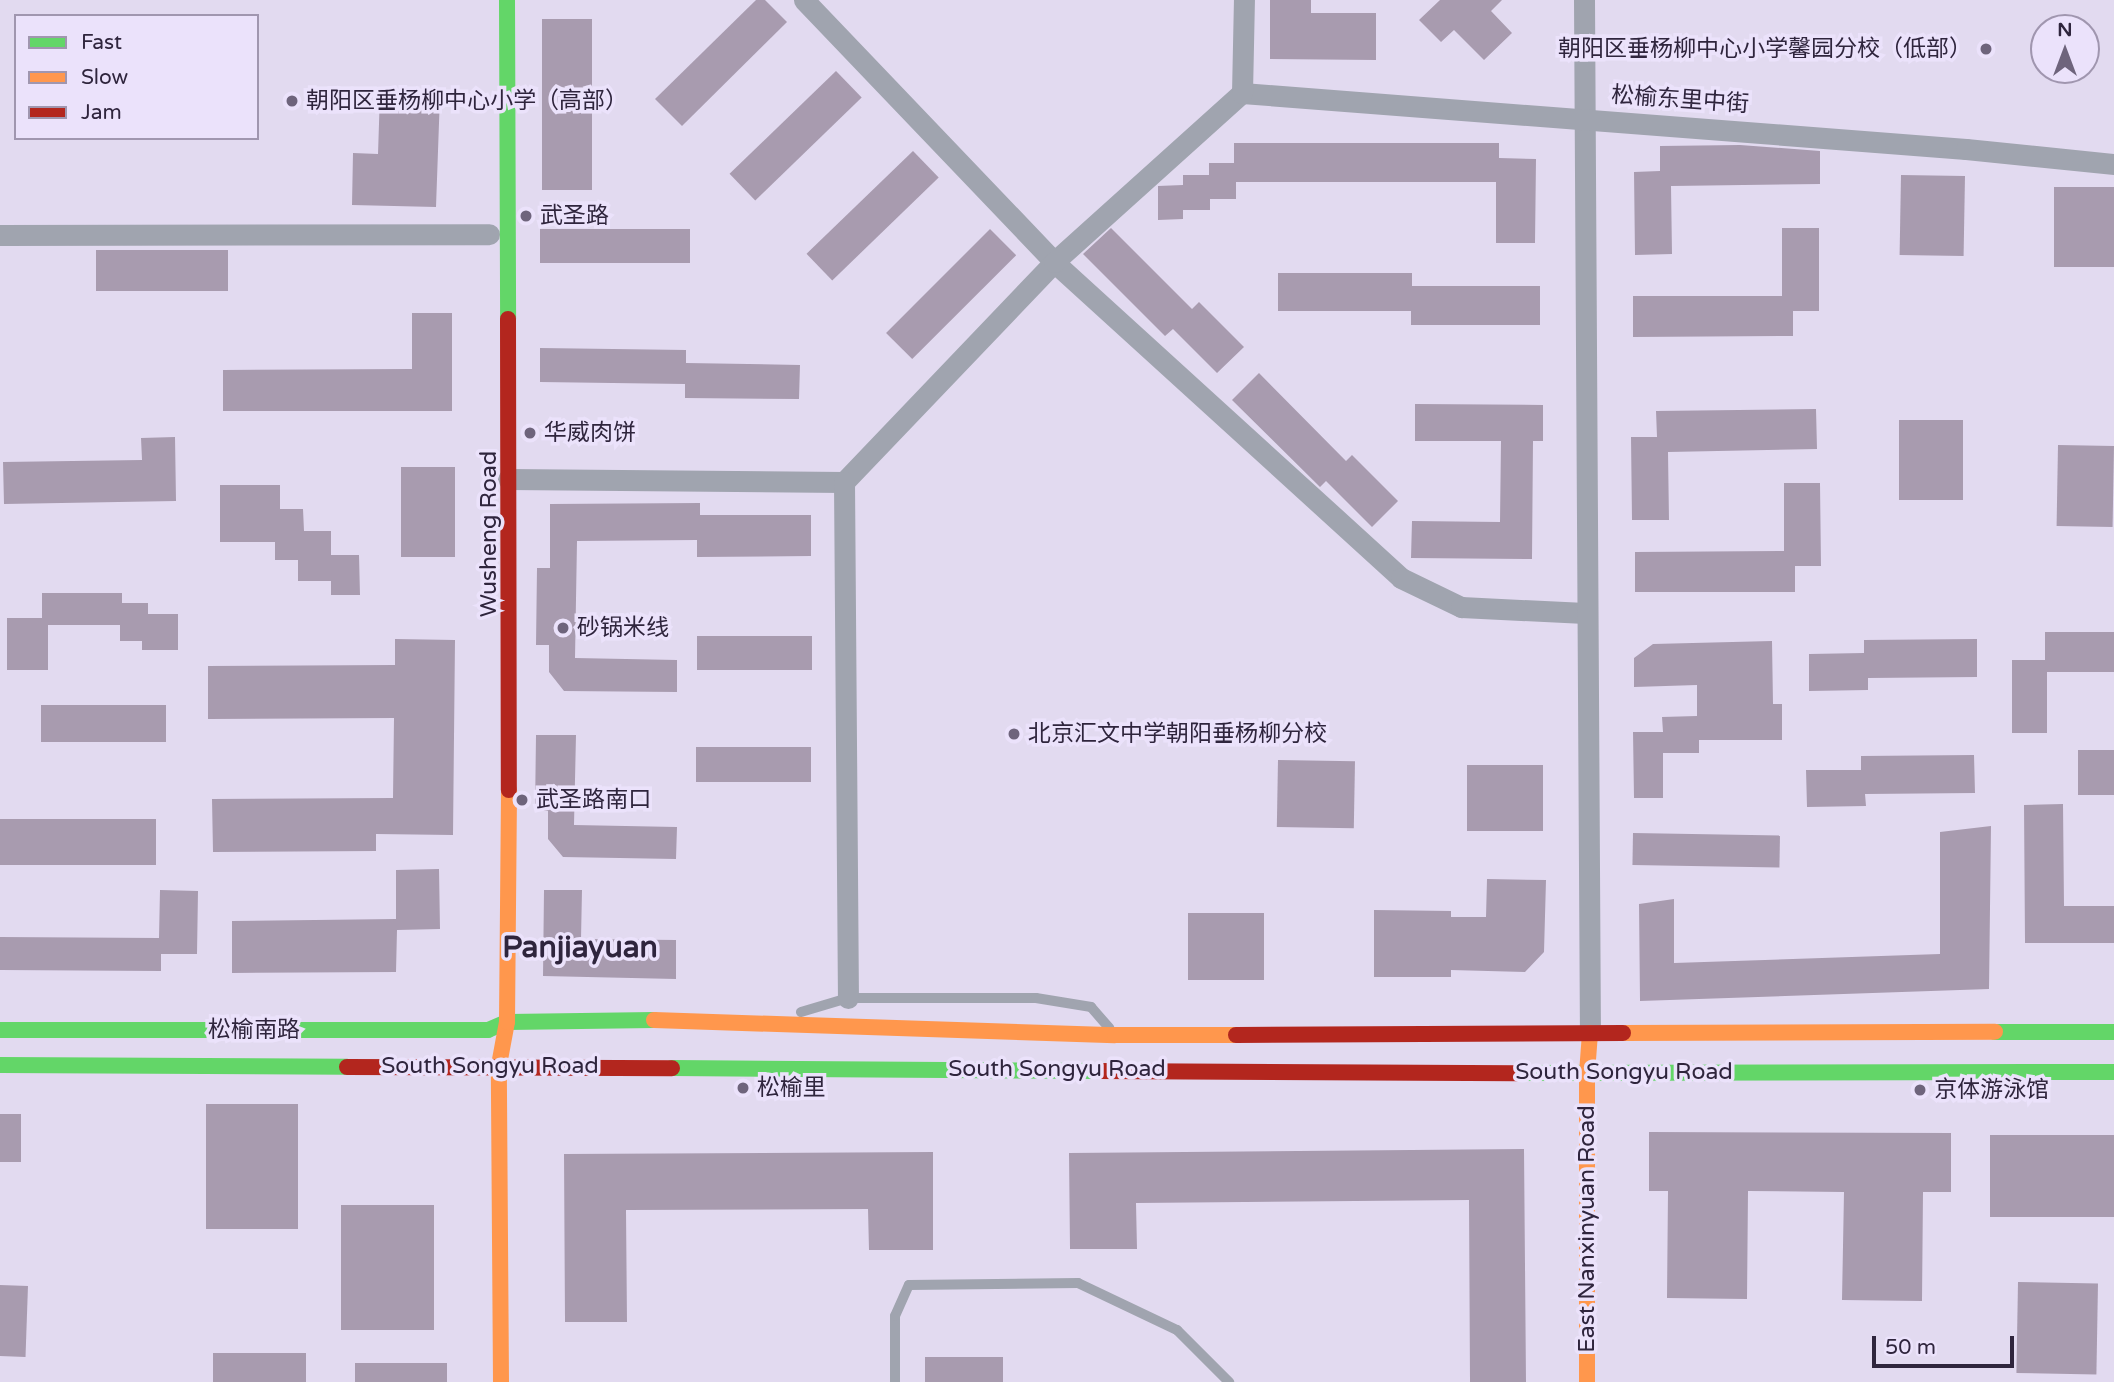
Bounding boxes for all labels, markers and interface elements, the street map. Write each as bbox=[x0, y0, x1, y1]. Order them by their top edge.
legend bbox=[14, 14, 259, 140]
north arrow bbox=[2030, 14, 2100, 84]
text: N bbox=[2057, 19, 2073, 41]
text: Fast bbox=[81, 30, 122, 55]
place label: 朝阳区垂杨柳中心小学馨园分校（低部） bbox=[1558, 35, 1972, 63]
marker: 朝阳区垂杨柳中心小学馨园分校（低部） bbox=[1978, 41, 1994, 57]
text: Slow bbox=[81, 65, 128, 90]
street label: 松榆东里中街 bbox=[1610, 81, 1750, 119]
place label: 朝阳区垂杨柳中心小学（高部） bbox=[306, 87, 628, 115]
marker: 朝阳区垂杨柳中心小学（高部） bbox=[284, 93, 300, 109]
text: Jam bbox=[81, 100, 122, 125]
place label: 武圣路 bbox=[540, 202, 609, 230]
marker: 武圣路 bbox=[518, 208, 534, 224]
place label: 华威肉饼 bbox=[544, 419, 636, 447]
marker: 华威肉饼 bbox=[522, 425, 538, 441]
street label: Wusheng Road bbox=[475, 451, 503, 617]
place label: 砂锅米线 bbox=[577, 614, 669, 642]
marker: 砂锅米线 bbox=[555, 620, 571, 636]
place label: 北京汇文中学朝阳垂杨柳分校 bbox=[1028, 720, 1327, 748]
marker: 北京汇文中学朝阳垂杨柳分校 bbox=[1006, 726, 1022, 742]
place label: 武圣路南口 bbox=[536, 786, 651, 814]
marker: 武圣路南口 bbox=[514, 792, 530, 808]
district label: Panjiayuan bbox=[502, 930, 658, 966]
street label: 松榆南路 bbox=[208, 1016, 300, 1044]
street label: South Songyu Road bbox=[381, 1052, 599, 1080]
street label: South Songyu Road bbox=[948, 1055, 1166, 1083]
street label: South Songyu Road bbox=[1515, 1058, 1733, 1086]
place label: 松榆里 bbox=[757, 1074, 826, 1102]
place label: 京体游泳馆 bbox=[1934, 1076, 2049, 1104]
marker: 松榆里 bbox=[735, 1080, 751, 1096]
marker: 京体游泳馆 bbox=[1912, 1082, 1928, 1098]
street label: East Nanxinyuan Road bbox=[1573, 1105, 1601, 1353]
scale bar bbox=[1876, 1322, 2018, 1366]
text: 50 m bbox=[1885, 1335, 1936, 1360]

